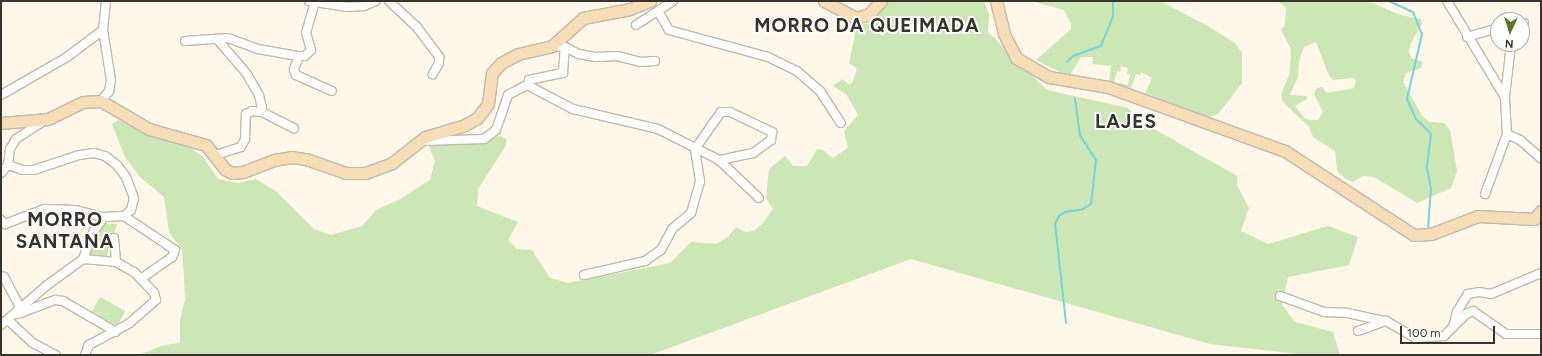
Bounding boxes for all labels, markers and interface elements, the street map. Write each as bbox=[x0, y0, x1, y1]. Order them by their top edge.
north arrow bbox=[1490, 12, 1530, 52]
district label: MORRO DA QUEIMADA bbox=[754, 15, 980, 37]
text: N bbox=[1505, 37, 1514, 50]
district label: LAJES bbox=[1095, 111, 1157, 133]
district label: MORRO SANTANA bbox=[16, 209, 114, 253]
scale bar bbox=[1402, 318, 1497, 344]
text: 100 m bbox=[1407, 326, 1441, 340]

